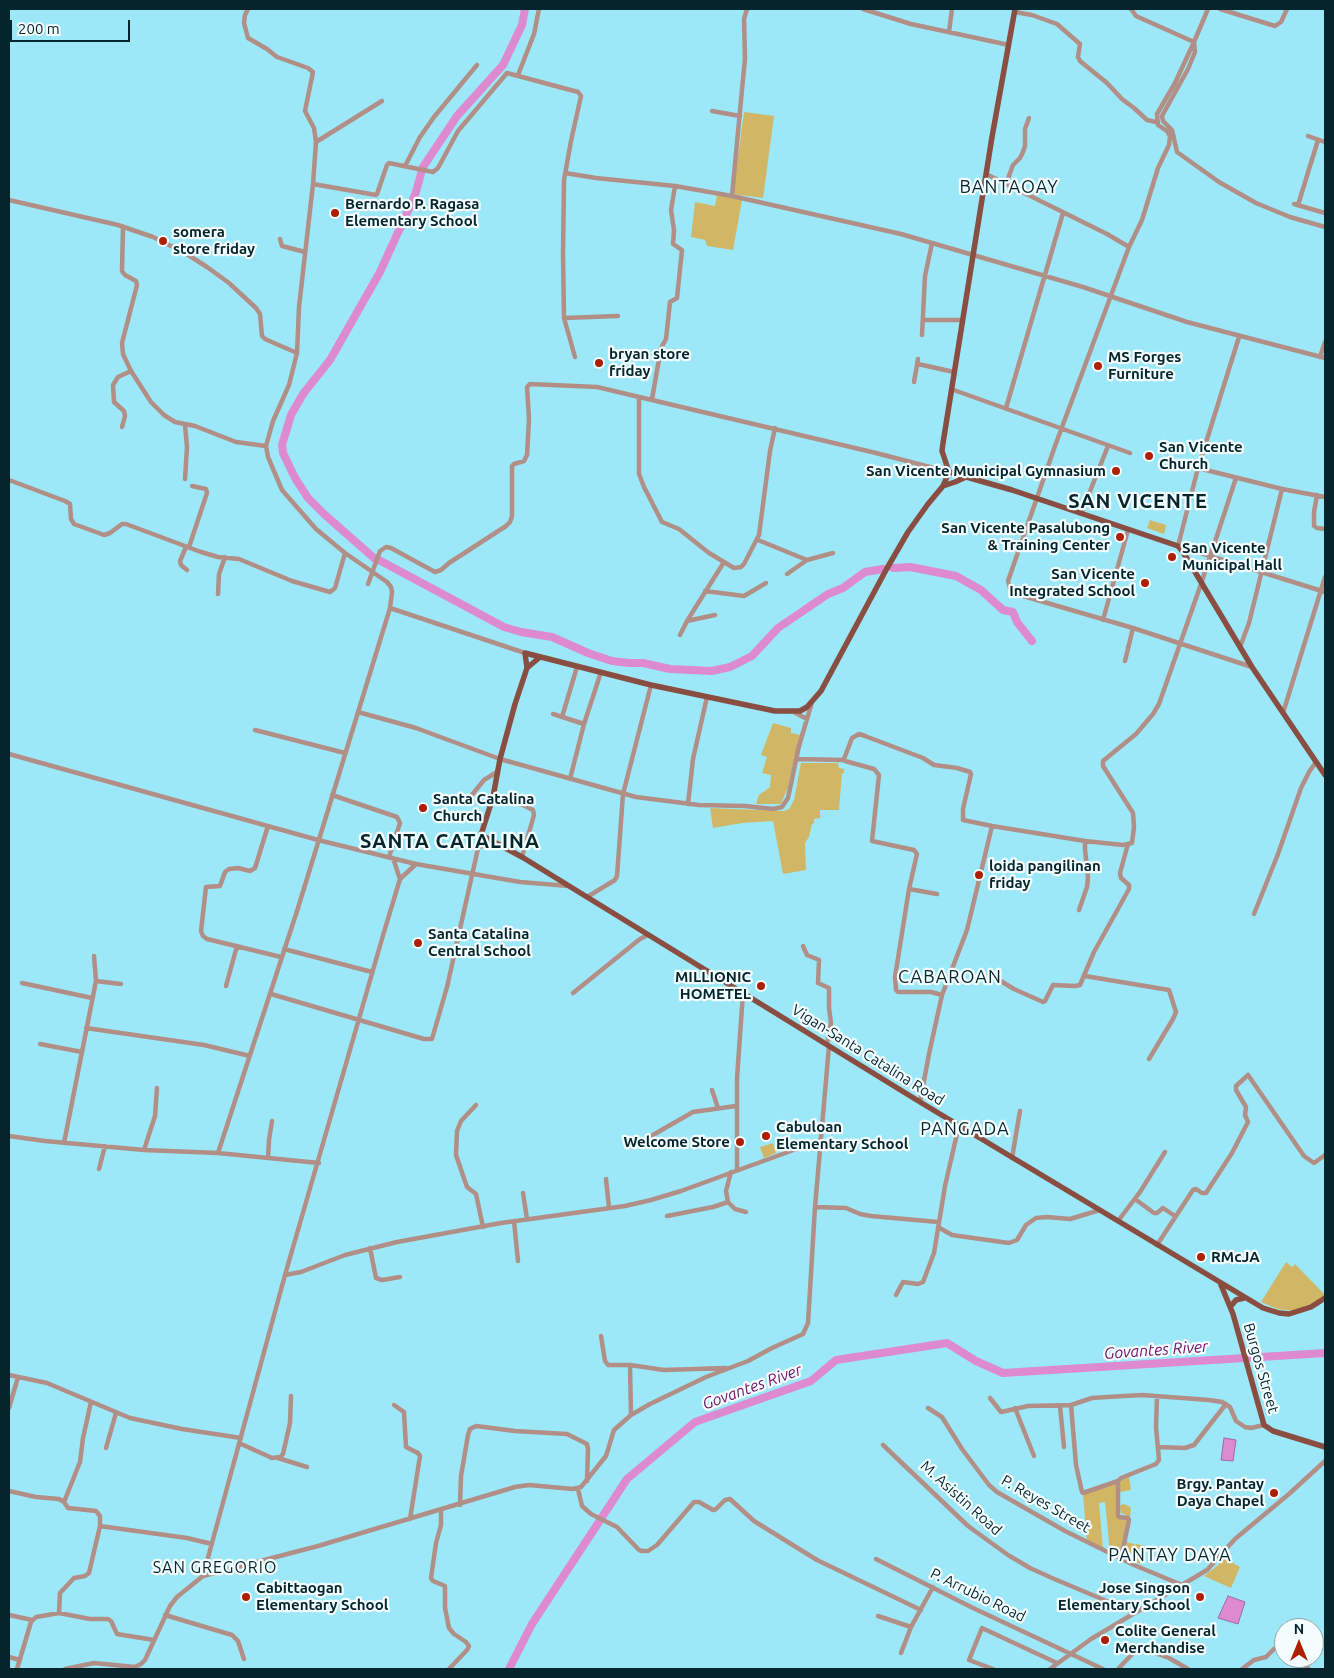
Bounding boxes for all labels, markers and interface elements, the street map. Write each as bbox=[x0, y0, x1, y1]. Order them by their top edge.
scale bar bbox=[12, 10, 132, 42]
text: 200 m bbox=[18, 20, 60, 37]
district label: BANTAOAY bbox=[958, 176, 1060, 198]
place label: Bernardo P. Ragasa Elementary School bbox=[345, 195, 479, 230]
marker: Bernardo P. Ragasa Elementary School bbox=[329, 207, 341, 219]
place label: somera store friday bbox=[173, 223, 255, 258]
marker: somera store friday bbox=[157, 235, 169, 247]
place label: bryan store friday bbox=[609, 345, 690, 380]
place label: MS Forges Furniture bbox=[1108, 348, 1181, 383]
marker: bryan store friday bbox=[593, 357, 605, 369]
marker: MS Forges Furniture bbox=[1092, 360, 1104, 372]
place label: San Vicente Church bbox=[1159, 438, 1243, 473]
marker: San Vicente Church bbox=[1143, 450, 1155, 462]
place label: San Vicente Municipal Gymnasium bbox=[866, 462, 1106, 480]
marker: San Vicente Municipal Gymnasium bbox=[1110, 465, 1122, 477]
district label: SAN VICENTE bbox=[1067, 489, 1209, 513]
place label: San Vicente Pasalubong & Training Center bbox=[941, 519, 1110, 554]
marker: San Vicente Pasalubong & Training Center bbox=[1114, 531, 1126, 543]
place label: San Vicente Municipal Hall bbox=[1182, 539, 1282, 574]
marker: San Vicente Municipal Hall bbox=[1166, 551, 1178, 563]
place label: San Vicente Integrated School bbox=[1009, 565, 1135, 600]
marker: San Vicente Integrated School bbox=[1139, 577, 1151, 589]
place label: Santa Catalina Church bbox=[433, 790, 534, 825]
marker: Santa Catalina Church bbox=[417, 802, 429, 814]
district label: SANTA CATALINA bbox=[358, 829, 542, 853]
place label: loida pangilinan friday bbox=[989, 857, 1101, 892]
marker: loida pangilinan friday bbox=[973, 869, 985, 881]
place label: Santa Catalina Central School bbox=[428, 925, 531, 960]
marker: Santa Catalina Central School bbox=[412, 937, 424, 949]
district label: CABAROAN bbox=[897, 966, 1003, 988]
place label: MILLIONIC HOMETEL bbox=[675, 968, 751, 1003]
marker: MILLIONIC HOMETEL bbox=[755, 980, 767, 992]
street label: Vigan-Santa Catalina Road bbox=[788, 1001, 948, 1109]
place label: Cabuloan Elementary School bbox=[776, 1118, 908, 1153]
district label: PANGADA bbox=[919, 1118, 1011, 1140]
marker: Cabuloan Elementary School bbox=[760, 1130, 772, 1142]
place label: Welcome Store bbox=[623, 1133, 730, 1151]
marker: Welcome Store bbox=[734, 1136, 746, 1148]
place label: RMcJA bbox=[1211, 1248, 1260, 1266]
marker: RMcJA bbox=[1195, 1251, 1207, 1263]
street label: Burgos Street bbox=[1240, 1321, 1282, 1415]
water label: Govantes River bbox=[1103, 1337, 1209, 1363]
water label: Govantes River bbox=[700, 1360, 804, 1414]
street label: M. Asistin Road bbox=[917, 1457, 1005, 1539]
street label: P. Reyes Street bbox=[998, 1471, 1094, 1537]
place label: Brgy. Pantay Daya Chapel bbox=[1176, 1475, 1264, 1510]
marker: Brgy. Pantay Daya Chapel bbox=[1268, 1487, 1280, 1499]
district label: PANTAY DAYA bbox=[1107, 1544, 1233, 1566]
district label: SAN GREGORIO bbox=[151, 1558, 279, 1578]
street label: P. Arrubio Road bbox=[927, 1564, 1029, 1626]
place label: Cabittaogan Elementary School bbox=[256, 1579, 388, 1614]
place label: Jose Singson Elementary School bbox=[1058, 1579, 1190, 1614]
marker: Cabittaogan Elementary School bbox=[240, 1591, 252, 1603]
marker: Jose Singson Elementary School bbox=[1194, 1591, 1206, 1603]
north arrow bbox=[1274, 1618, 1324, 1668]
text: N bbox=[1294, 1621, 1304, 1637]
place label: Colite General Merchandise bbox=[1115, 1622, 1216, 1657]
marker: Colite General Merchandise bbox=[1099, 1634, 1111, 1646]

